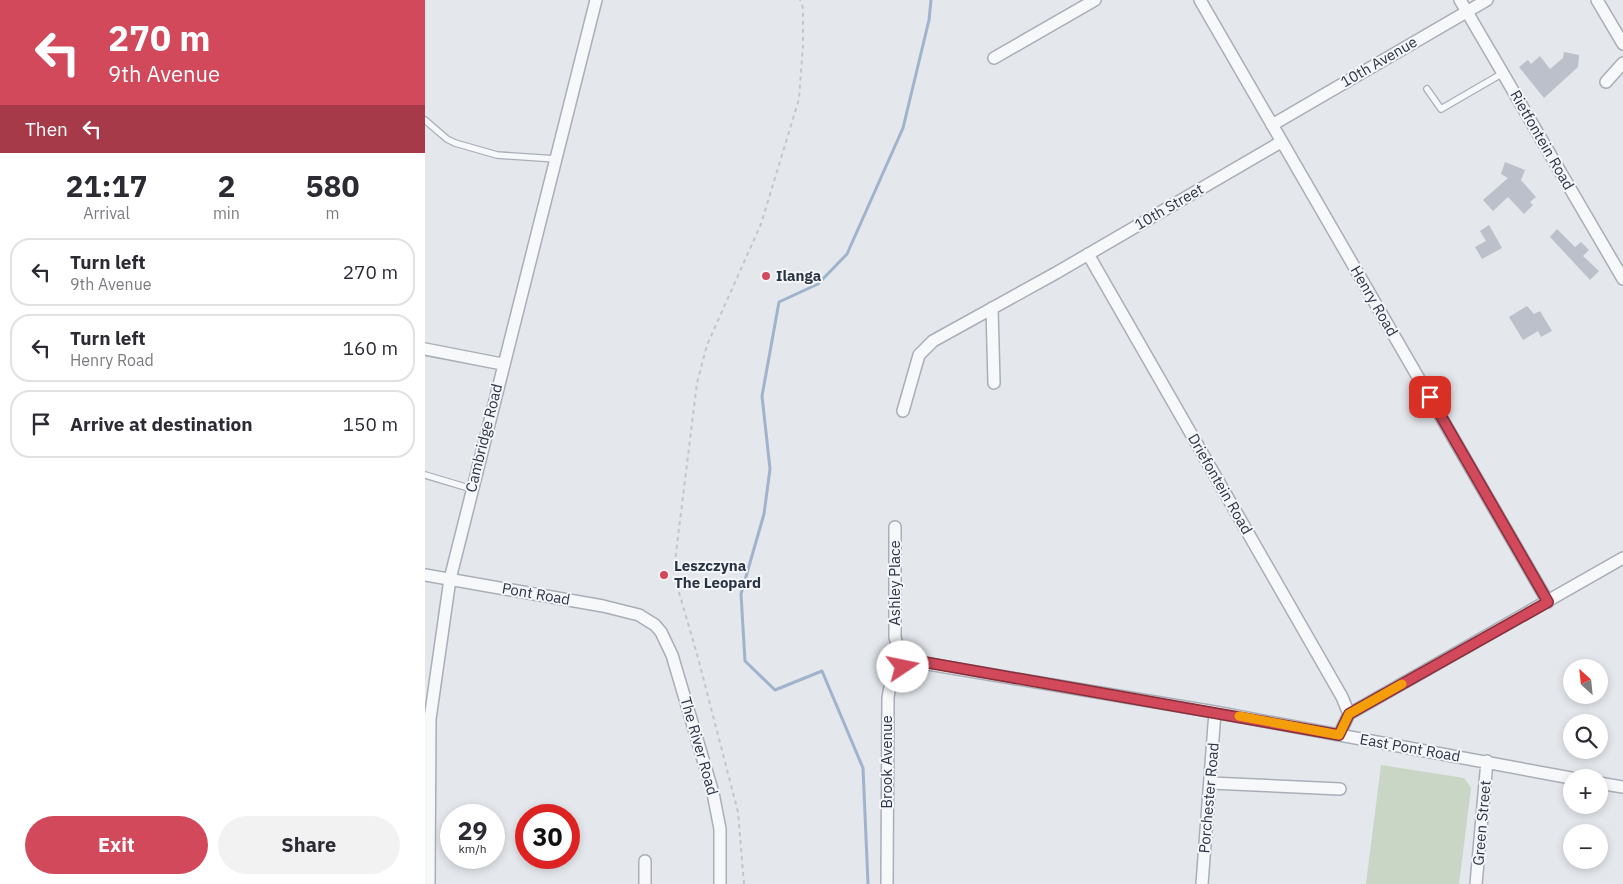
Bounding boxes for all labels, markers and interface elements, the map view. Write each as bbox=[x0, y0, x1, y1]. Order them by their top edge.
text: 270 m bbox=[108, 15, 211, 61]
icon: left bbox=[25, 20, 90, 85]
street label: 10th Avenue bbox=[1337, 32, 1420, 91]
text: 9th Avenue bbox=[108, 59, 220, 88]
street label: Rietfontein Road bbox=[1506, 86, 1579, 193]
icon: left bbox=[78, 115, 106, 143]
text: Then bbox=[25, 117, 68, 141]
text: 21:17 bbox=[66, 166, 147, 205]
text: 2 bbox=[217, 166, 235, 205]
text: 580 bbox=[305, 166, 359, 205]
street label: 10th Street bbox=[1131, 179, 1207, 234]
text: Arrival bbox=[83, 203, 130, 223]
text: min bbox=[213, 203, 240, 223]
text: m bbox=[325, 203, 339, 223]
text: Turn left bbox=[70, 250, 146, 274]
icon: left bbox=[27, 258, 55, 286]
text: 270 m bbox=[343, 260, 398, 284]
street label: Henry Road bbox=[1347, 262, 1402, 340]
place label: Ilanga bbox=[776, 266, 822, 285]
marker: Ilanga bbox=[760, 270, 772, 282]
text: 9th Avenue bbox=[70, 274, 152, 294]
text: Turn left bbox=[70, 326, 146, 350]
icon: left bbox=[27, 334, 55, 362]
text: 160 m bbox=[343, 336, 398, 360]
text: Henry Road bbox=[70, 350, 154, 370]
pin bbox=[1409, 376, 1451, 418]
street label: Cambridge Road bbox=[461, 382, 506, 494]
icon: arrive bbox=[1416, 383, 1444, 411]
icon: arrive bbox=[27, 410, 55, 438]
text: Arrive at destination bbox=[70, 412, 253, 436]
text: 150 m bbox=[343, 412, 398, 436]
street label: Driefontein Road bbox=[1184, 430, 1257, 537]
street label: Ashley Place bbox=[885, 540, 904, 626]
place label: Leszczyna The Leopard bbox=[674, 556, 761, 592]
marker: Leszczyna The Leopard bbox=[658, 569, 670, 581]
street label: Pont Road bbox=[500, 578, 572, 609]
position arrow bbox=[876, 640, 928, 692]
north arrow bbox=[1563, 659, 1607, 704]
map controls bbox=[1563, 659, 1608, 869]
street label: The River Road bbox=[676, 695, 723, 797]
button: search bbox=[1563, 714, 1608, 759]
street label: Brook Avenue bbox=[877, 715, 896, 809]
street label: East Pont Road bbox=[1358, 729, 1462, 766]
street label: Porchester Road bbox=[1194, 742, 1223, 854]
button: + bbox=[1563, 769, 1608, 814]
street label: Green Street bbox=[1468, 780, 1495, 866]
speed limit sign: 30 bbox=[515, 804, 580, 869]
text: 29 bbox=[457, 814, 488, 847]
button: Exit bbox=[25, 816, 208, 874]
button: Share bbox=[218, 816, 400, 874]
button: − bbox=[1563, 824, 1608, 869]
text: km/h bbox=[458, 841, 487, 856]

